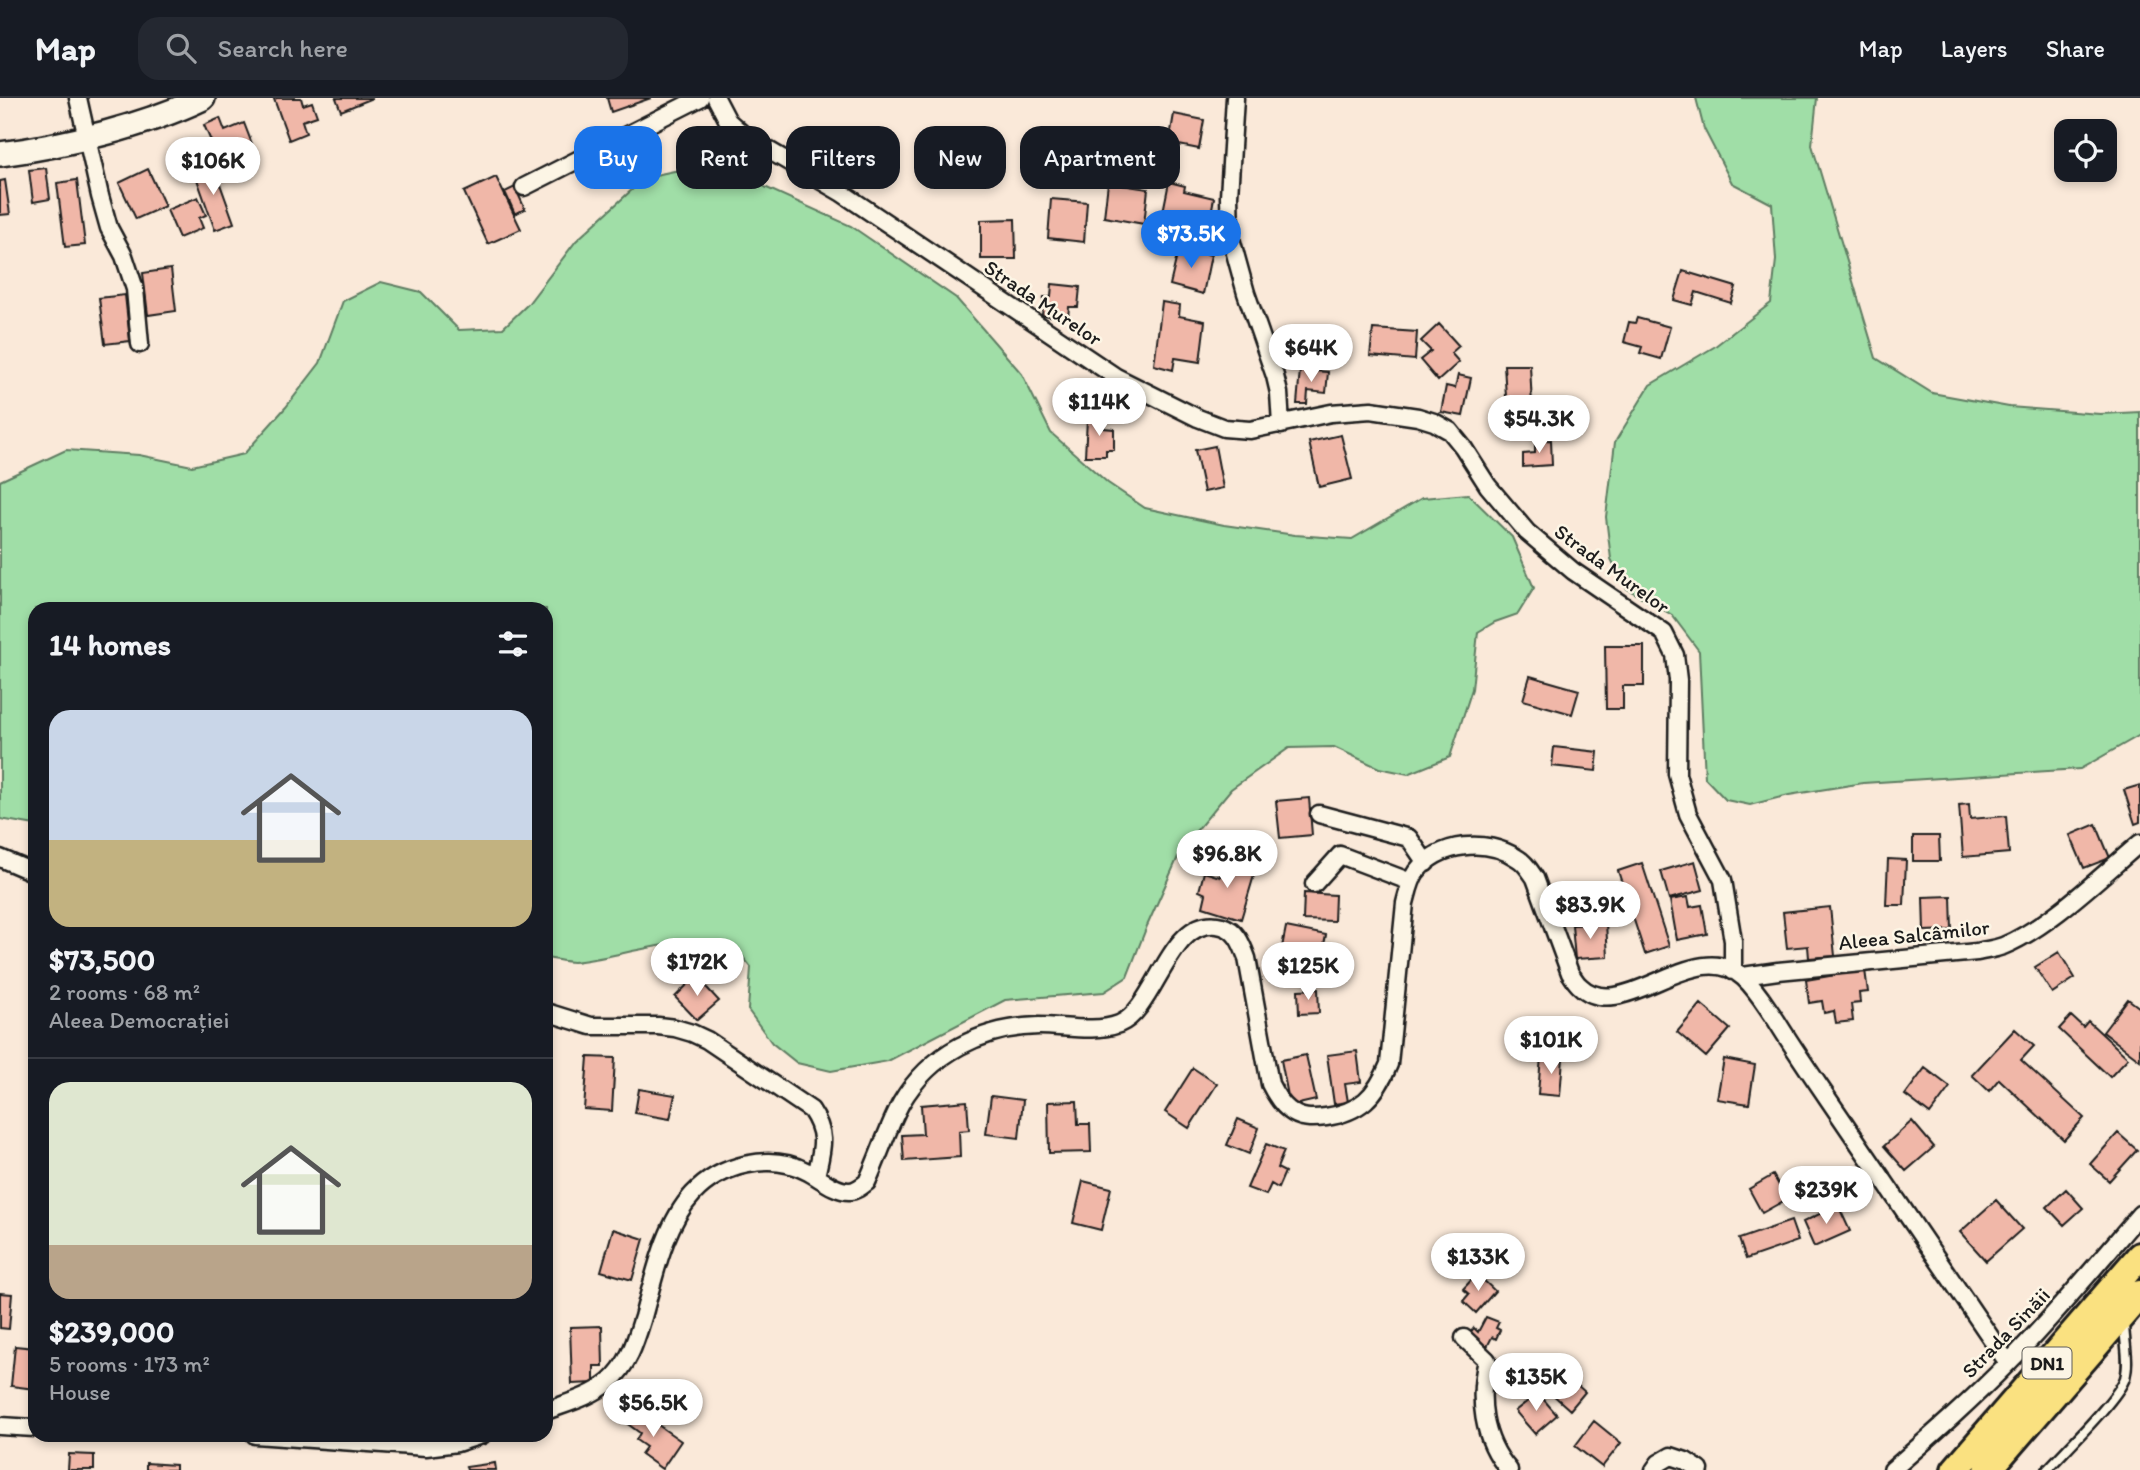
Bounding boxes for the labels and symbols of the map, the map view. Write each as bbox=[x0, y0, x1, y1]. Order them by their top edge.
pin: $106K bbox=[164, 138, 262, 197]
pin: $73.5K bbox=[1134, 211, 1248, 270]
street label: Strada Murelor bbox=[980, 254, 1107, 351]
pin: $64K bbox=[1270, 324, 1352, 384]
pin: $114K bbox=[1050, 378, 1148, 438]
pin: $54.3K bbox=[1482, 396, 1596, 455]
street label: Strada Murelor bbox=[1550, 518, 1675, 619]
pin: $96.8K bbox=[1170, 830, 1284, 890]
pin: $83.9K bbox=[1533, 882, 1647, 941]
street label: Aleea Salcâmilor bbox=[1837, 914, 1991, 955]
pin: $172K bbox=[648, 939, 746, 998]
pin: $125K bbox=[1259, 942, 1357, 1002]
pin: $101K bbox=[1502, 1016, 1600, 1076]
pin: $239K bbox=[1777, 1166, 1875, 1226]
pin: $133K bbox=[1429, 1234, 1527, 1293]
street label: Strada Sinăii bbox=[1956, 1282, 2055, 1383]
road number: DN1 bbox=[2022, 1348, 2072, 1378]
pin: $135K bbox=[1487, 1354, 1585, 1413]
pin: $56.5K bbox=[596, 1380, 710, 1439]

